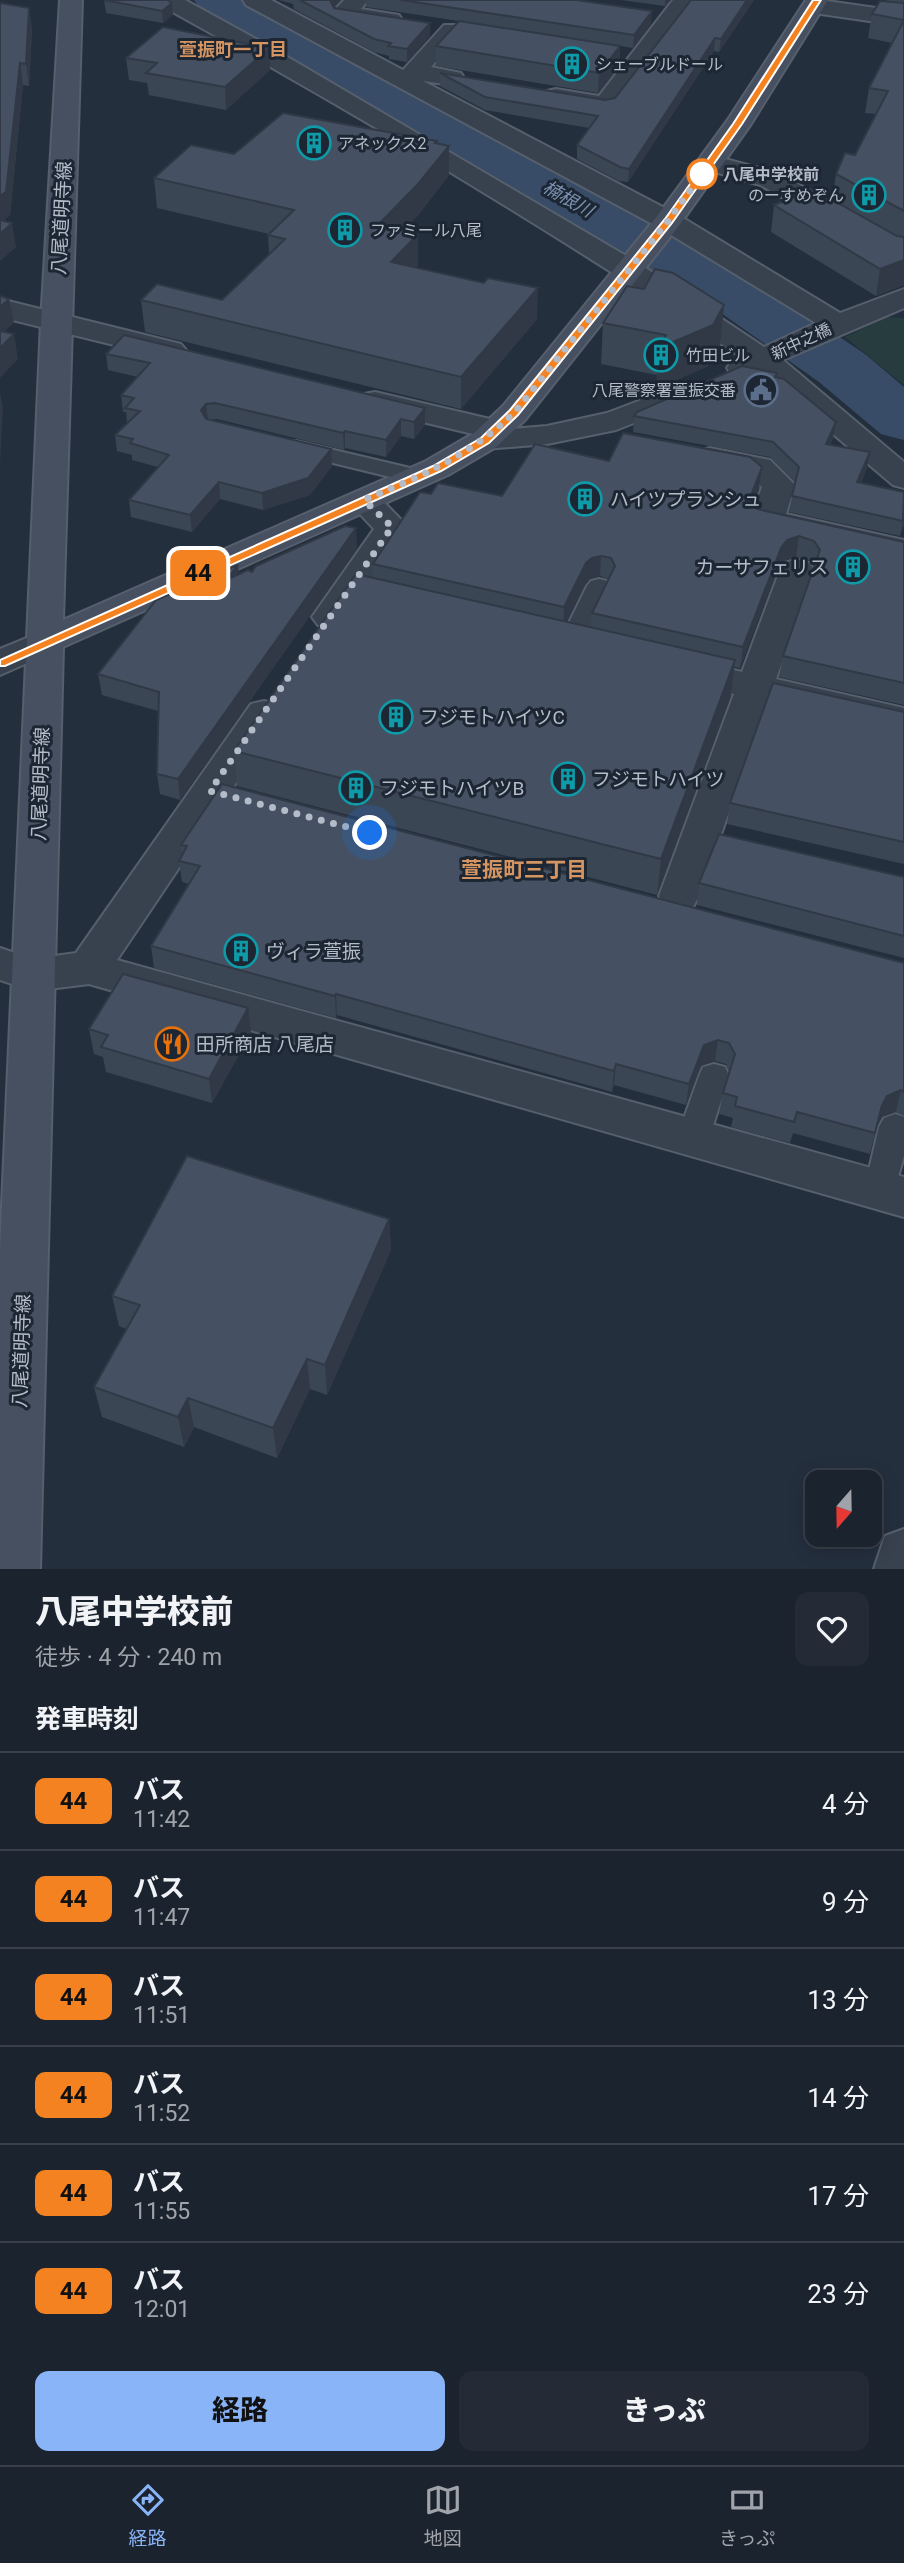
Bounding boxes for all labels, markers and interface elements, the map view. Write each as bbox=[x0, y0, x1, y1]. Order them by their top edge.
district label: 萱振町一丁目 bbox=[179, 39, 287, 60]
building icon: シェーブルドール bbox=[553, 45, 591, 83]
place label: シェーブルドール bbox=[596, 55, 723, 74]
building icon: アネックス2 bbox=[295, 124, 333, 162]
place label: アネックス2 bbox=[338, 134, 427, 153]
marker: 八尾中学校前 bbox=[687, 159, 717, 189]
street label: 八尾道明寺線 bbox=[47, 160, 76, 276]
place label: 八尾中学校前 bbox=[723, 165, 819, 184]
water label: 楠根川 bbox=[540, 176, 599, 222]
building icon: のーすめぞん bbox=[850, 176, 888, 214]
place label: のーすめぞん bbox=[748, 186, 844, 205]
building icon: ファミール八尾 bbox=[326, 211, 364, 249]
place label: ファミール八尾 bbox=[370, 221, 482, 240]
street label: 新中之橋 bbox=[768, 319, 834, 364]
building icon: 竹田ビル bbox=[642, 336, 680, 374]
place label: 竹田ビル bbox=[686, 346, 750, 365]
public building icon: 八尾警察署萱振交番 bbox=[742, 371, 780, 409]
place label: 八尾警察署萱振交番 bbox=[592, 381, 736, 400]
building icon: ハイツプランシュ bbox=[566, 480, 604, 518]
place label: ハイツプランシュ bbox=[610, 488, 762, 511]
building icon: カーサフェリス bbox=[834, 548, 872, 586]
line badge: 44 bbox=[166, 550, 230, 596]
place label: カーサフェリス bbox=[695, 556, 828, 579]
text: 44 bbox=[184, 559, 212, 587]
building icon: フジモトハイツC bbox=[377, 698, 415, 736]
place label: フジモトハイツC bbox=[420, 706, 565, 729]
street label: 八尾道明寺線 bbox=[27, 727, 54, 841]
building icon: フジモトハイツ bbox=[549, 760, 587, 798]
place label: フジモトハイツ bbox=[592, 768, 725, 791]
building icon: フジモトハイツB bbox=[337, 769, 375, 807]
place label: フジモトハイツB bbox=[380, 777, 524, 800]
your location bbox=[352, 815, 387, 850]
district label: 萱振町三丁目 bbox=[461, 858, 587, 882]
building icon: ヴィラ萱振 bbox=[222, 932, 260, 970]
place label: ヴィラ萱振 bbox=[266, 940, 361, 963]
restaurant icon: 田所商店 八尾店 bbox=[153, 1025, 191, 1063]
place label: 田所商店 八尾店 bbox=[196, 1033, 334, 1056]
street label: 八尾道明寺線 bbox=[8, 1294, 35, 1408]
north arrow bbox=[805, 1470, 882, 1547]
map controls bbox=[805, 1470, 882, 1547]
text: 八尾中学校前 bbox=[35, 1592, 233, 1631]
button: heart bbox=[795, 1592, 869, 1666]
text: 徒歩 · 4 分 · 240 m bbox=[35, 1644, 222, 1671]
text: 発車時刻 bbox=[35, 1704, 139, 1734]
text: バス bbox=[133, 1775, 185, 1805]
text: 44 bbox=[60, 1787, 87, 1815]
text: 4 分 bbox=[822, 1789, 869, 1819]
text: 11:42 bbox=[133, 1806, 190, 1833]
text: バス bbox=[133, 1873, 185, 1903]
text: 44 bbox=[60, 1885, 87, 1913]
text: 9 分 bbox=[822, 1887, 869, 1917]
text: 11:47 bbox=[133, 1904, 190, 1931]
text: バス bbox=[133, 1971, 185, 2001]
text: 44 bbox=[60, 1983, 87, 2011]
text: 13 分 bbox=[807, 1985, 869, 2015]
text: 11:51 bbox=[133, 2002, 190, 2029]
text: バス bbox=[133, 2069, 185, 2099]
text: 44 bbox=[60, 2081, 87, 2109]
text: 14 分 bbox=[807, 2083, 869, 2113]
text: 11:52 bbox=[133, 2100, 190, 2127]
text: バス bbox=[133, 2167, 185, 2197]
text: 44 bbox=[60, 2179, 87, 2207]
text: 17 分 bbox=[807, 2181, 869, 2211]
text: 11:55 bbox=[133, 2198, 190, 2225]
text: バス bbox=[133, 2265, 185, 2295]
text: 44 bbox=[60, 2277, 87, 2305]
text: 23 分 bbox=[807, 2279, 869, 2309]
text: 12:01 bbox=[133, 2296, 190, 2323]
button: 経路 bbox=[35, 2371, 445, 2451]
button: きっぷ bbox=[459, 2371, 869, 2451]
tab: 経路 bbox=[129, 2481, 167, 2550]
tab: 地図 bbox=[424, 2481, 462, 2550]
tab: きっぷ bbox=[719, 2481, 775, 2550]

